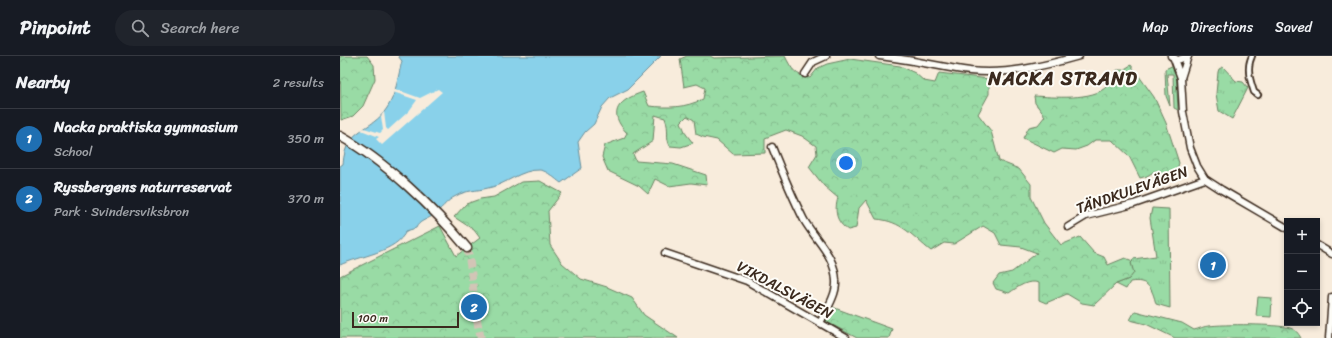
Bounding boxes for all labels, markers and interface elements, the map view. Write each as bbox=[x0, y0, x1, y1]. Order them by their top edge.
search box bbox=[115, 10, 395, 46]
text: Pinpoint bbox=[20, 11, 91, 44]
text: Search here bbox=[161, 15, 240, 41]
text: Map bbox=[1142, 15, 1168, 40]
text: Directions bbox=[1190, 15, 1253, 40]
text: Saved bbox=[1275, 15, 1312, 40]
icon: search bbox=[129, 17, 151, 39]
district label: NACKA STRAND bbox=[987, 62, 1138, 95]
text: Nearby bbox=[16, 67, 70, 97]
text: 2 results bbox=[273, 71, 324, 94]
text: Nacka praktiska gymnasium bbox=[54, 114, 238, 140]
text: 1 bbox=[26, 127, 32, 150]
text: 350 m bbox=[287, 127, 324, 150]
text: School bbox=[54, 140, 92, 163]
your location bbox=[836, 153, 856, 173]
street label: TÄNDKULEVÄGEN bbox=[1072, 158, 1192, 221]
text: Ryssbergens naturreservat bbox=[54, 174, 232, 200]
text: 2 bbox=[25, 187, 33, 210]
text: 370 m bbox=[288, 187, 324, 210]
text: Park · Svindersviksbron bbox=[54, 200, 189, 223]
map controls bbox=[1284, 218, 1320, 326]
button: + bbox=[1284, 218, 1320, 254]
pin: 1 bbox=[1200, 250, 1226, 280]
street label: VIKDALSVÄGEN bbox=[732, 254, 838, 327]
button: − bbox=[1284, 254, 1320, 290]
button: locate bbox=[1284, 290, 1320, 326]
pin: 2 bbox=[461, 292, 487, 322]
text: 100 m bbox=[358, 309, 388, 328]
scale bar bbox=[352, 310, 459, 329]

